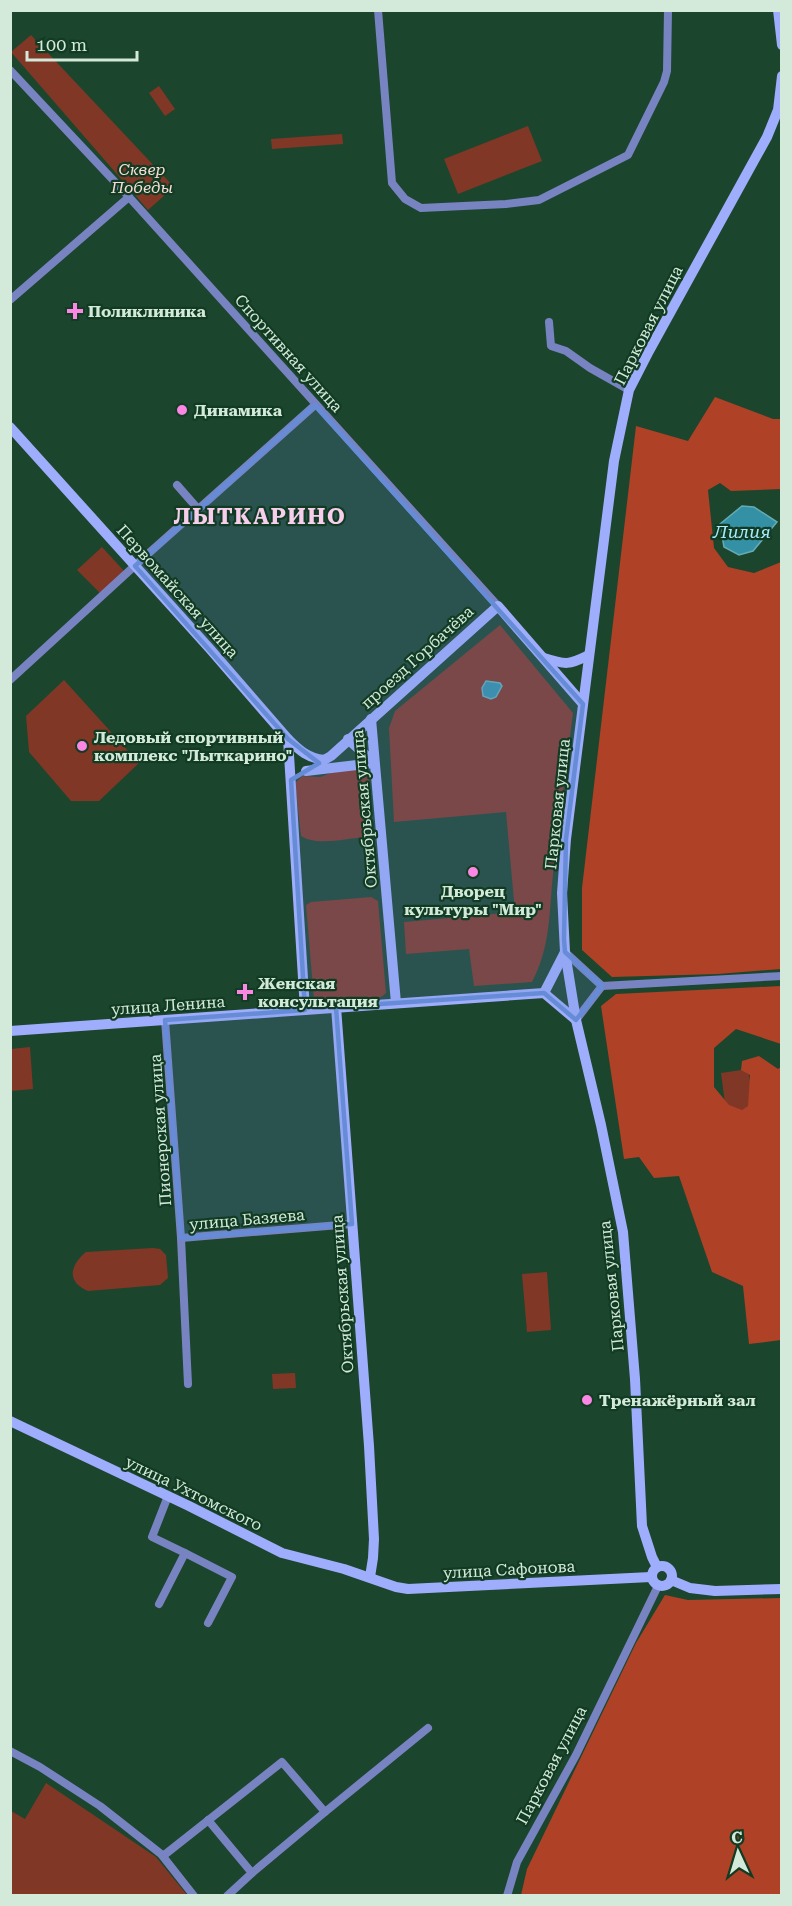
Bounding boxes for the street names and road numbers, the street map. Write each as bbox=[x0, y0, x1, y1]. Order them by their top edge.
street label: Парковая улица bbox=[610, 262, 687, 388]
street label: Спортивная улица bbox=[231, 291, 347, 416]
street label: Первомайская улица bbox=[113, 521, 243, 662]
street label: проезд Горбачёва bbox=[357, 602, 478, 713]
street label: Октябрьская улица bbox=[348, 729, 381, 889]
street label: Парковая улица bbox=[541, 737, 574, 870]
street label: улица Ленина bbox=[110, 992, 226, 1019]
street label: Пионерская улица bbox=[146, 1053, 175, 1207]
street label: улица Базяева bbox=[189, 1205, 306, 1234]
street label: Октябрьская улица bbox=[327, 1214, 358, 1374]
street label: Парковая улица bbox=[595, 1219, 628, 1352]
street label: улица Ухтомского bbox=[122, 1452, 266, 1535]
street label: улица Сафонова bbox=[442, 1557, 576, 1582]
street label: Парковая улица bbox=[512, 1703, 591, 1828]

